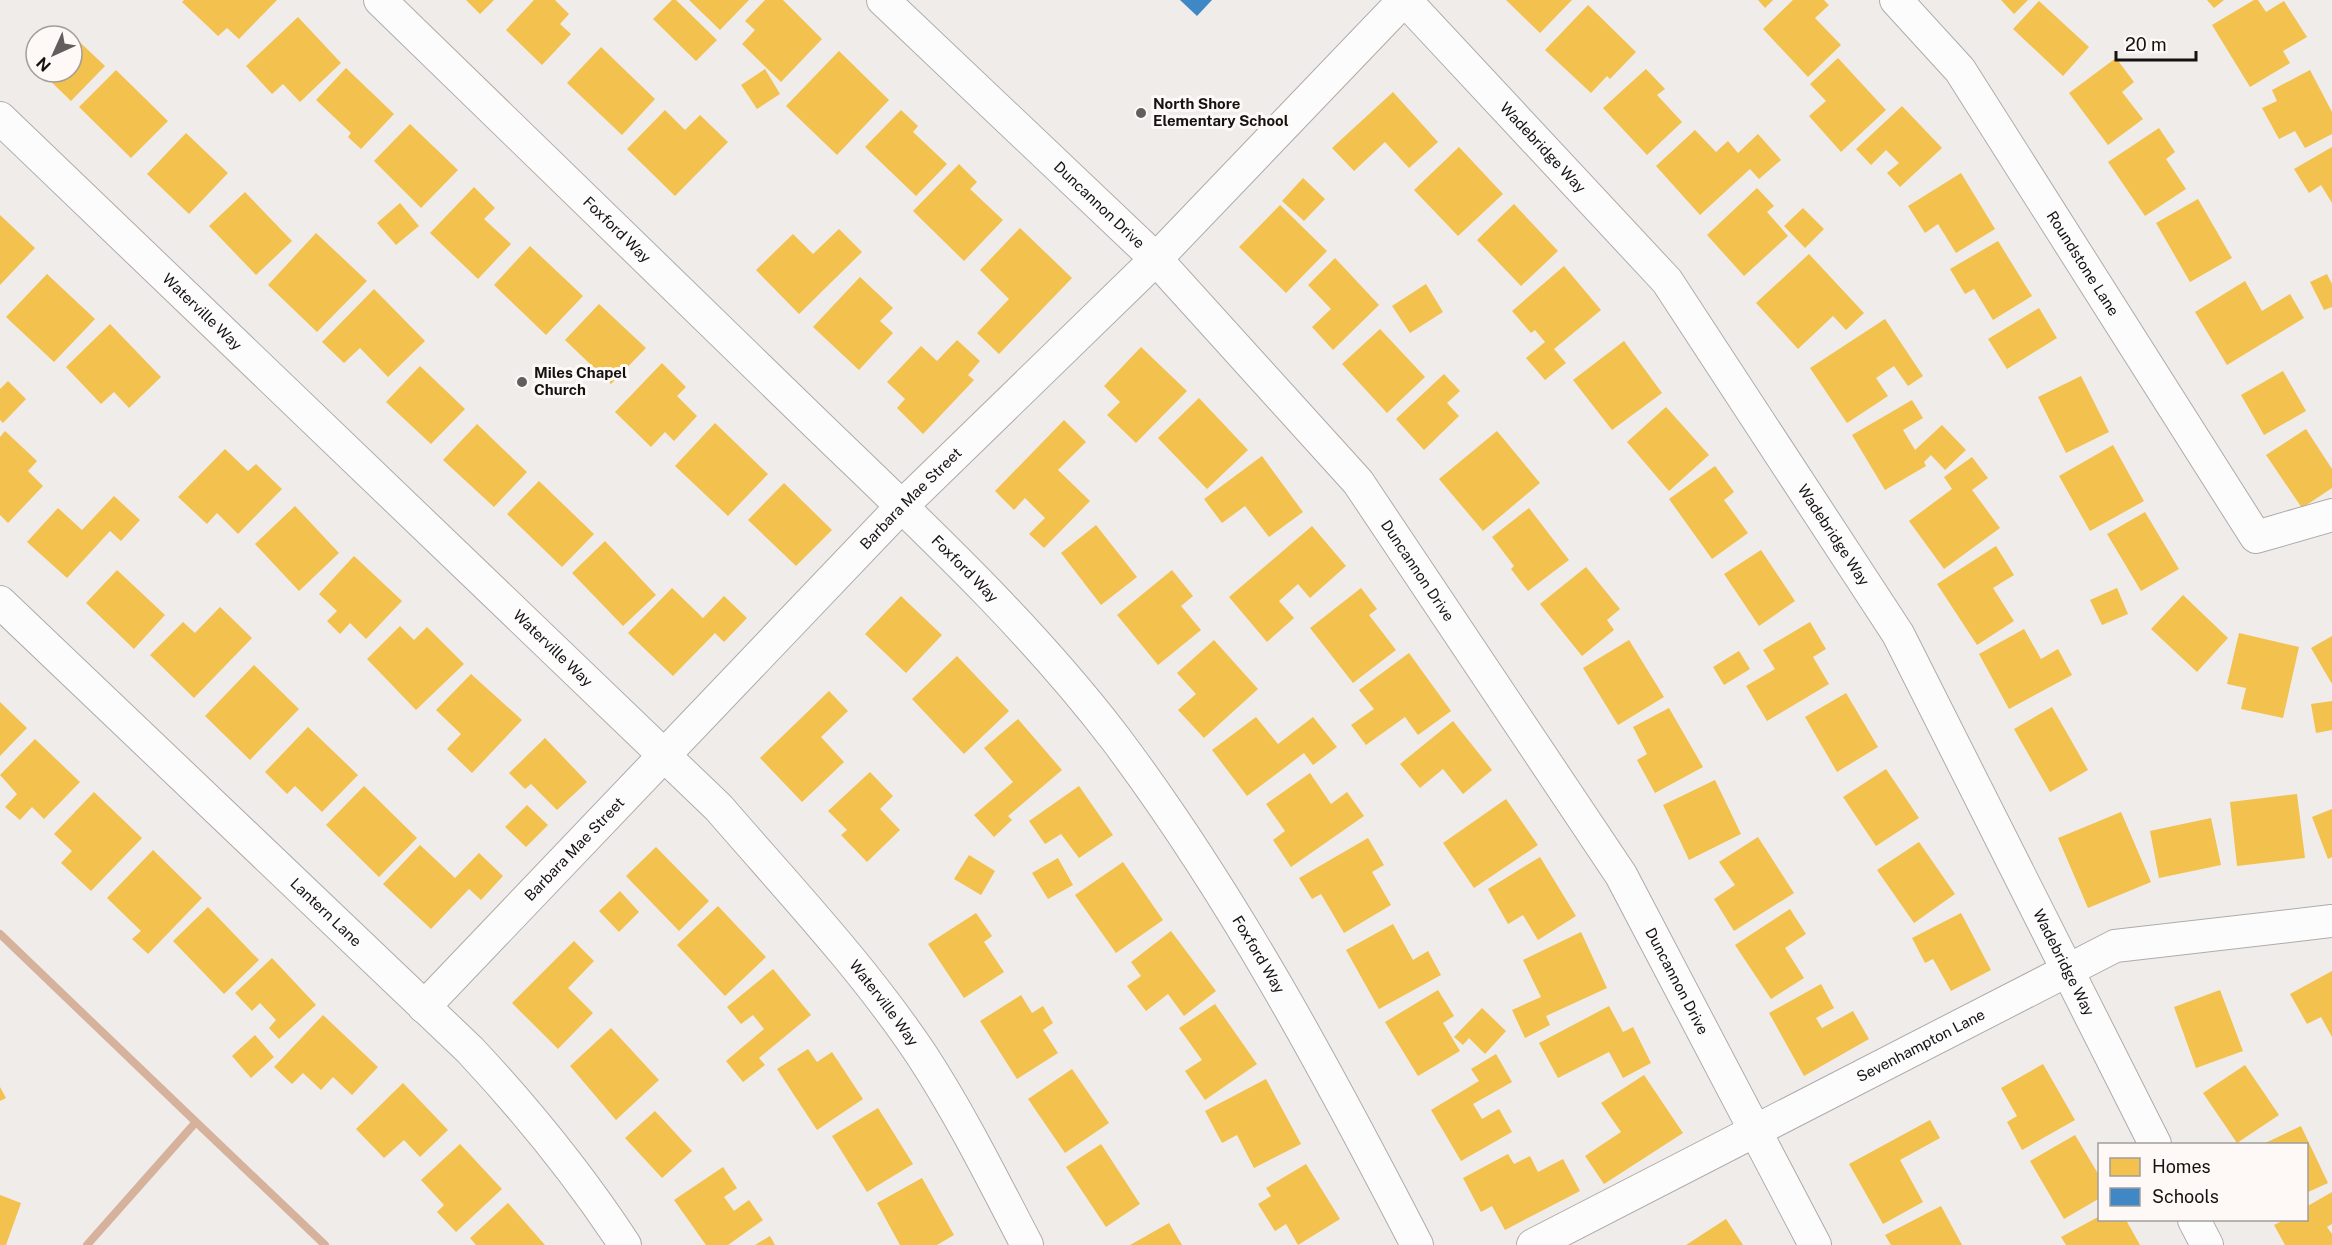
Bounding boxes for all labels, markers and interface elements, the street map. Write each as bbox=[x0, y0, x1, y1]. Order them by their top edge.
north arrow bbox=[24, 24, 84, 84]
scale bar bbox=[2116, 24, 2196, 62]
text: 20 m bbox=[2125, 34, 2167, 55]
text: N bbox=[33, 53, 55, 75]
place label: North Shore Elementary School bbox=[1153, 95, 1289, 129]
street label: Wadebridge Way bbox=[1497, 99, 1589, 196]
marker: North Shore Elementary School bbox=[1134, 106, 1148, 120]
street label: Duncannon Drive bbox=[1051, 158, 1148, 252]
street label: Foxford Way bbox=[580, 193, 654, 266]
street label: Roundstone Lane bbox=[2044, 208, 2123, 319]
street label: Waterville Way bbox=[159, 270, 245, 353]
place label: Miles Chapel Church bbox=[534, 364, 627, 398]
marker: Miles Chapel Church bbox=[515, 375, 529, 389]
street label: Barbara Mae Street bbox=[856, 444, 965, 552]
street label: Wadebridge Way bbox=[1795, 481, 1873, 589]
street label: Duncannon Drive bbox=[1378, 517, 1458, 624]
street label: Foxford Way bbox=[928, 532, 1002, 606]
street label: Waterville Way bbox=[510, 606, 596, 690]
street label: Barbara Mae Street bbox=[521, 794, 627, 904]
street label: Lantern Lane bbox=[287, 874, 365, 950]
street label: Wadebridge Way bbox=[2030, 906, 2098, 1019]
street label: Foxford Way bbox=[1229, 912, 1288, 996]
street label: Duncannon Drive bbox=[1642, 925, 1712, 1037]
street label: Waterville Way bbox=[846, 957, 922, 1049]
street label: Sevenhampton Lane bbox=[1854, 1005, 1988, 1085]
legend bbox=[2098, 1143, 2308, 1221]
text: Homes bbox=[2152, 1156, 2211, 1177]
text: Schools bbox=[2152, 1186, 2219, 1207]

